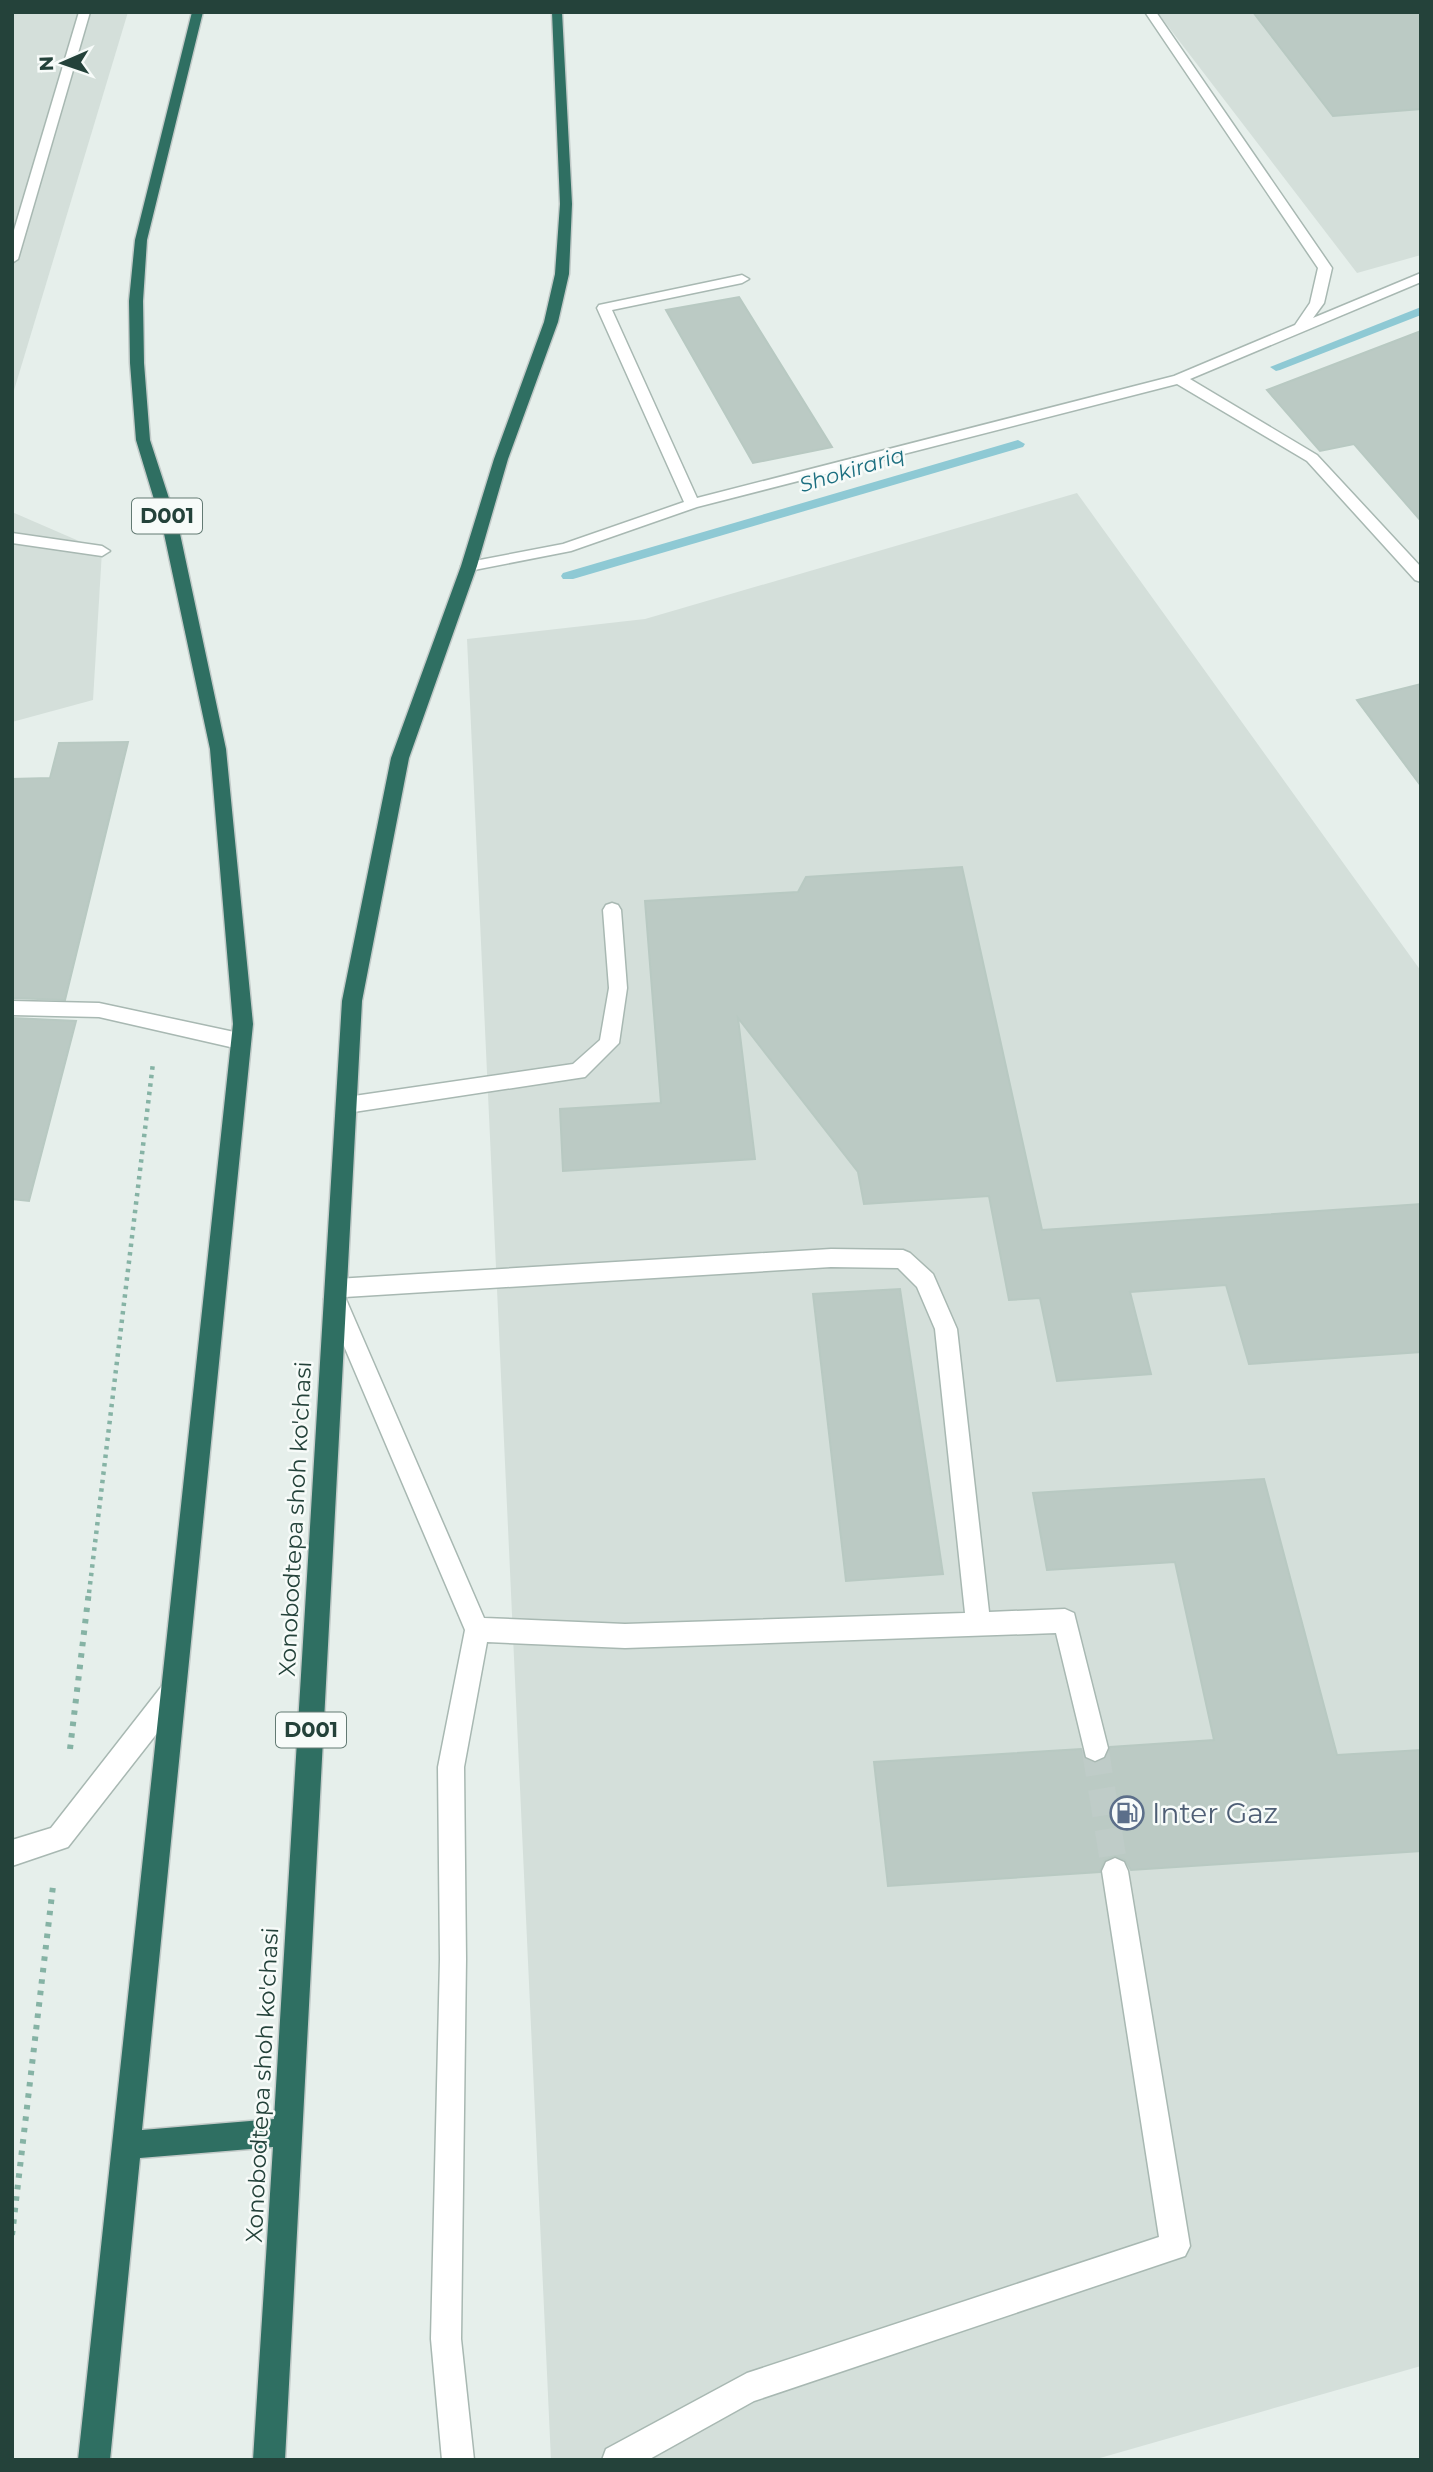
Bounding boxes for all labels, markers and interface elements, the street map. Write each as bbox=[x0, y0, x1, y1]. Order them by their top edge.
north arrow bbox=[28, 28, 98, 98]
text: N bbox=[35, 55, 58, 72]
water label: Shokirariq bbox=[796, 442, 908, 497]
road number: D001 bbox=[132, 498, 202, 534]
street label: Xonobodtepa shoh ko'chasi bbox=[273, 1361, 317, 1677]
road number: D001 bbox=[276, 1712, 346, 1748]
fuel station icon: Inter Gaz bbox=[1108, 1794, 1146, 1832]
place label: Inter Gaz bbox=[1152, 1796, 1278, 1830]
street label: Xonobodtepa shoh ko'chasi bbox=[240, 1927, 284, 2243]

